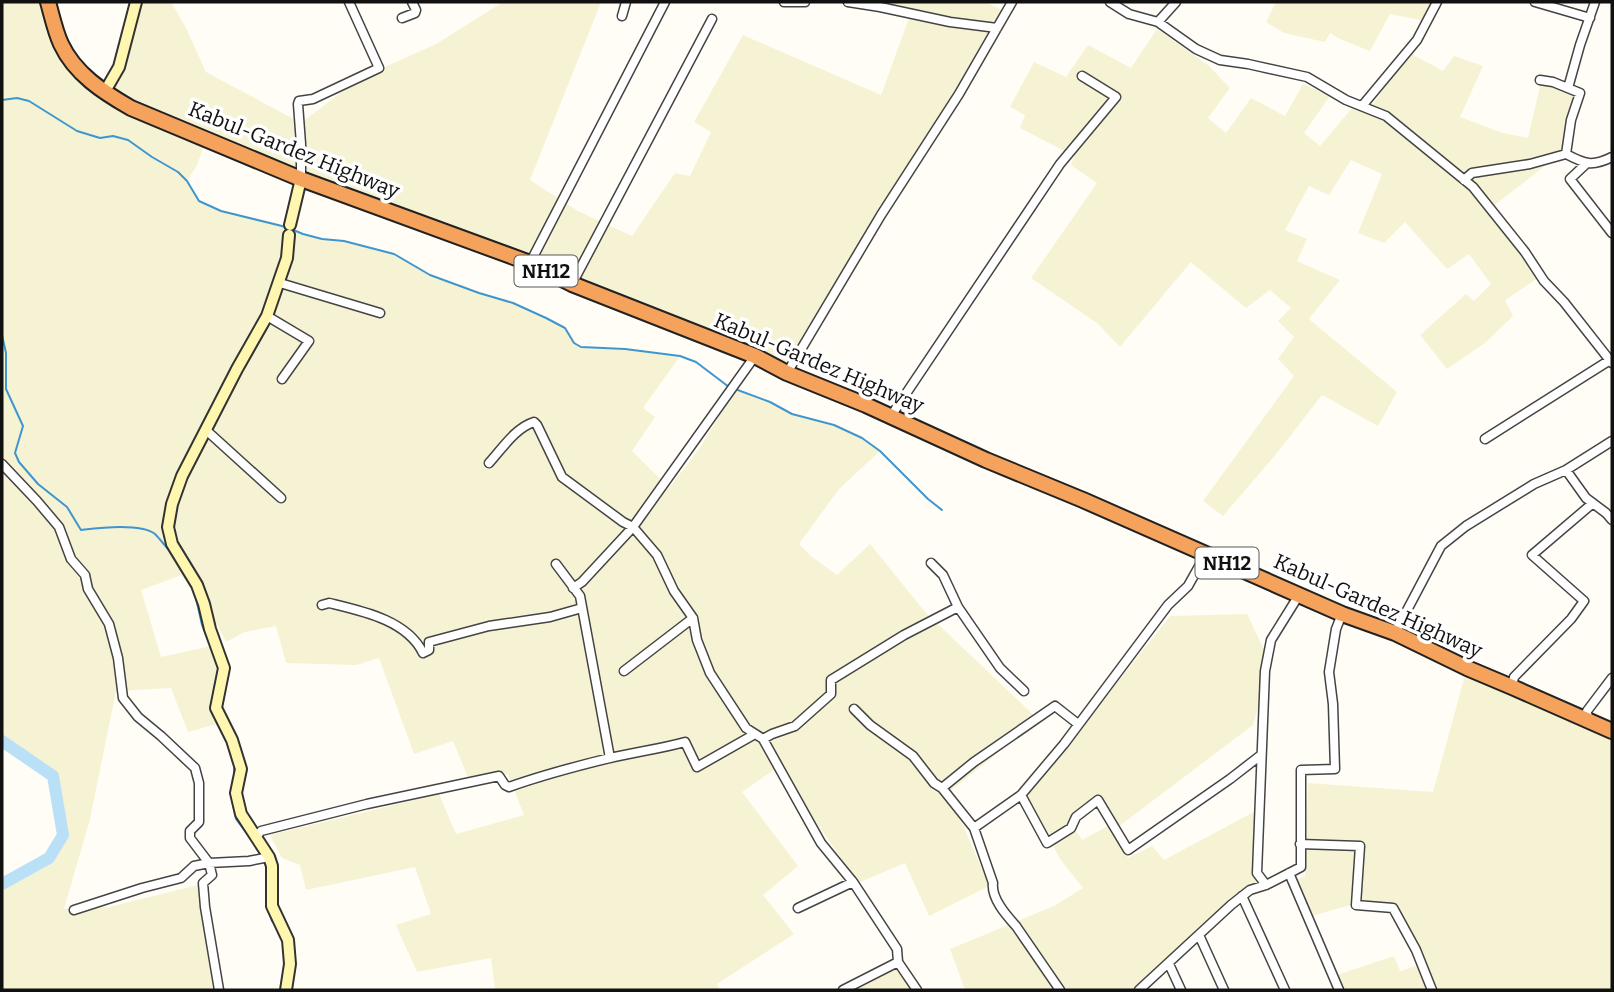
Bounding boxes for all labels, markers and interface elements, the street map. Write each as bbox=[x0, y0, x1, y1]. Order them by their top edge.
street label: Kabul-Gardez Highway bbox=[185, 96, 404, 205]
road number: NH12 bbox=[514, 256, 578, 286]
street label: Kabul-Gardez Highway bbox=[710, 307, 929, 419]
road number: NH12 bbox=[1196, 548, 1258, 578]
street label: Kabul-Gardez Highway bbox=[1270, 548, 1487, 664]

